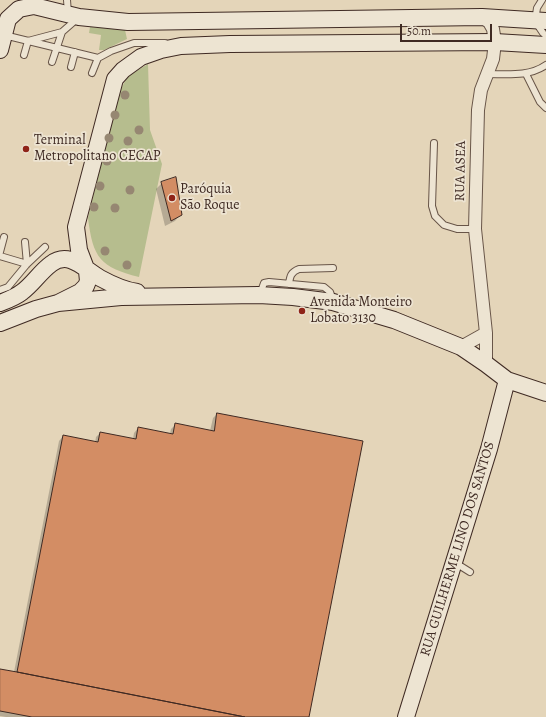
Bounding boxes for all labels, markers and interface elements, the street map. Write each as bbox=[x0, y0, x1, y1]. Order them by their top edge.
scale bar bbox=[402, 16, 494, 42]
text: 50 m bbox=[407, 23, 431, 39]
place label: Terminal Metropolitano CECAP bbox=[34, 133, 160, 166]
street label: RUA ASEA bbox=[452, 141, 470, 201]
marker: Terminal Metropolitano CECAP bbox=[21, 144, 31, 154]
place label: Paróquia São Roque bbox=[180, 182, 240, 214]
marker: Paróquia São Roque bbox=[167, 193, 177, 203]
place label: Avenida Monteiro Lobato 3130 bbox=[310, 295, 412, 328]
marker: Avenida Monteiro Lobato 3130 bbox=[297, 306, 307, 316]
street label: RUA GUILHERME LINO DOS SANTOS bbox=[417, 440, 499, 658]

